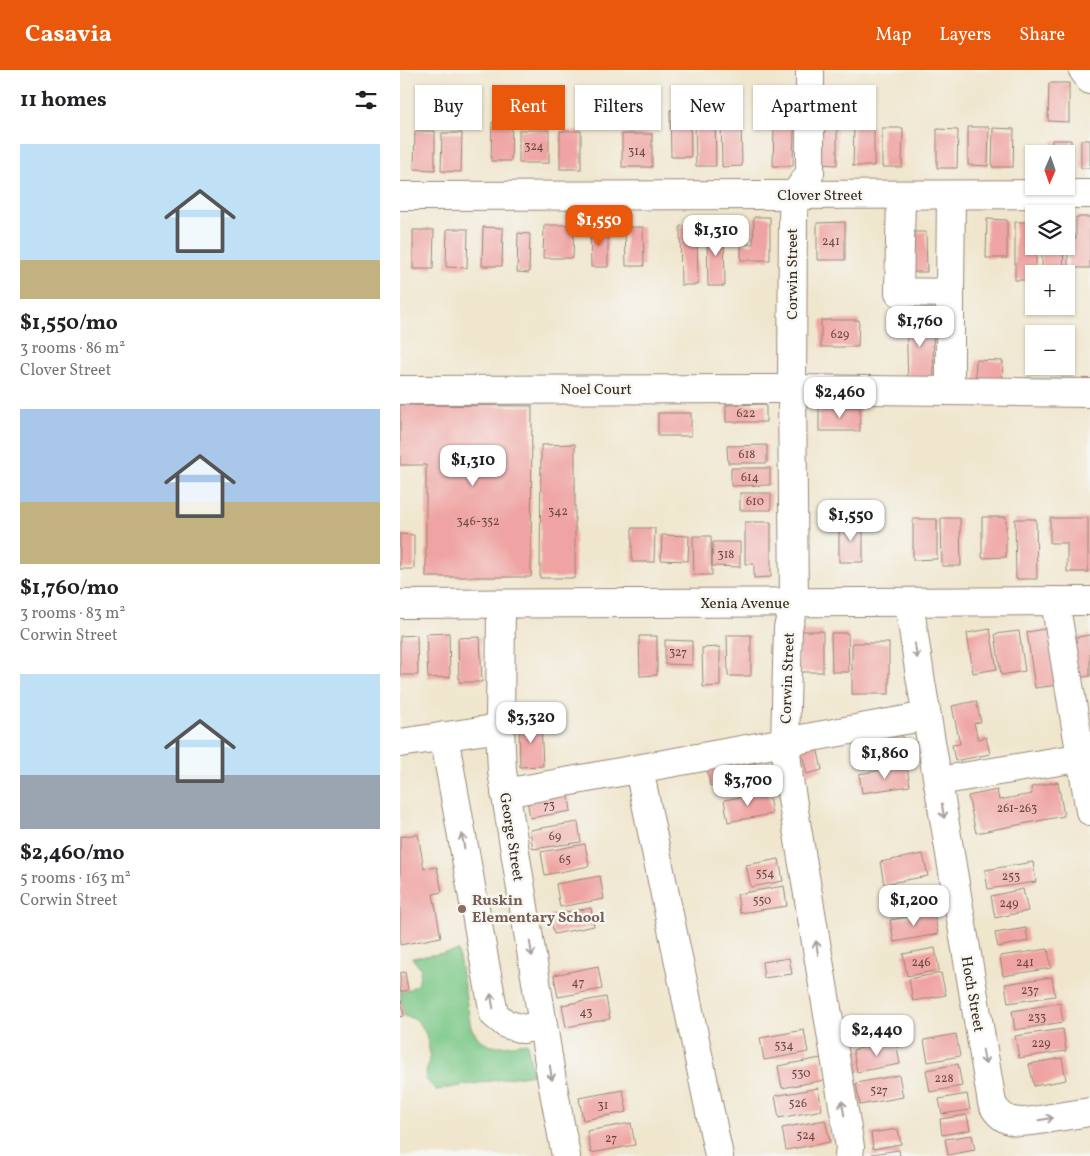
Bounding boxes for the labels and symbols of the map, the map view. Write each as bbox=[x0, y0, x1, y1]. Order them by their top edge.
house number: 324 bbox=[524, 139, 544, 155]
house number: 314 bbox=[628, 144, 646, 160]
north arrow bbox=[1025, 145, 1075, 195]
street label: Clover Street bbox=[777, 186, 863, 207]
pin: $1,550 bbox=[558, 204, 640, 247]
pin: $1,310 bbox=[675, 214, 757, 257]
street label: Corwin Street bbox=[783, 228, 804, 320]
house number: 241 bbox=[822, 234, 840, 250]
pin: $1,760 bbox=[879, 306, 961, 348]
house number: 629 bbox=[831, 327, 849, 343]
pin: $2,460 bbox=[799, 376, 881, 419]
street label: Noel Court bbox=[560, 380, 632, 401]
house number: 622 bbox=[737, 406, 755, 422]
pin: $1,310 bbox=[432, 444, 514, 487]
house number: 618 bbox=[739, 447, 755, 463]
house number: 614 bbox=[741, 470, 759, 486]
house number: 610 bbox=[746, 494, 764, 510]
pin: $1,550 bbox=[810, 500, 892, 542]
house number: 342 bbox=[548, 504, 568, 520]
house number: 346-352 bbox=[456, 514, 500, 530]
house number: 318 bbox=[718, 547, 734, 563]
street label: Xenia Avenue bbox=[700, 594, 790, 615]
street label: Corwin Street bbox=[776, 632, 801, 724]
one-way arrow bbox=[912, 642, 922, 658]
house number: 327 bbox=[669, 645, 687, 661]
pin: $3,320 bbox=[490, 702, 572, 744]
pin: $1,860 bbox=[844, 738, 926, 780]
pin: $3,700 bbox=[707, 764, 789, 807]
street label: George Street bbox=[493, 791, 528, 883]
house number: 73 bbox=[543, 798, 555, 814]
house number: 261-263 bbox=[997, 801, 1037, 817]
one-way arrow bbox=[938, 802, 948, 818]
house number: 69 bbox=[549, 829, 561, 845]
one-way arrow bbox=[458, 834, 468, 850]
house number: 65 bbox=[559, 852, 571, 868]
house number: 554 bbox=[756, 866, 774, 882]
house number: 253 bbox=[1002, 869, 1020, 885]
pin: $1,200 bbox=[873, 884, 955, 927]
place label: Ruskin Elementary School bbox=[472, 891, 605, 929]
house number: 550 bbox=[753, 893, 771, 909]
house number: 249 bbox=[999, 896, 1019, 912]
marker: Ruskin Elementary School bbox=[456, 903, 468, 915]
one-way arrow bbox=[811, 940, 821, 956]
one-way arrow bbox=[526, 941, 536, 957]
house number: 246 bbox=[911, 955, 931, 971]
street label: Hoch Street bbox=[955, 955, 989, 1034]
house number: 241 bbox=[1016, 955, 1034, 971]
house number: 47 bbox=[572, 975, 585, 991]
house number: 237 bbox=[1021, 983, 1039, 999]
one-way arrow bbox=[486, 994, 496, 1010]
house number: 43 bbox=[580, 1005, 592, 1021]
house number: 233 bbox=[1028, 1010, 1046, 1026]
pin: $2,440 bbox=[836, 1014, 918, 1057]
house number: 229 bbox=[1032, 1036, 1051, 1052]
house number: 534 bbox=[774, 1038, 794, 1054]
one-way arrow bbox=[980, 1049, 990, 1065]
one-way arrow bbox=[546, 1065, 556, 1081]
house number: 530 bbox=[792, 1066, 810, 1082]
house number: 228 bbox=[935, 1071, 953, 1087]
house number: 527 bbox=[870, 1083, 888, 1099]
house number: 526 bbox=[789, 1096, 807, 1112]
house number: 31 bbox=[598, 1098, 608, 1114]
one-way arrow bbox=[838, 1100, 848, 1116]
one-way arrow bbox=[1037, 1114, 1053, 1124]
house number: 524 bbox=[796, 1128, 816, 1144]
house number: 27 bbox=[605, 1131, 617, 1147]

